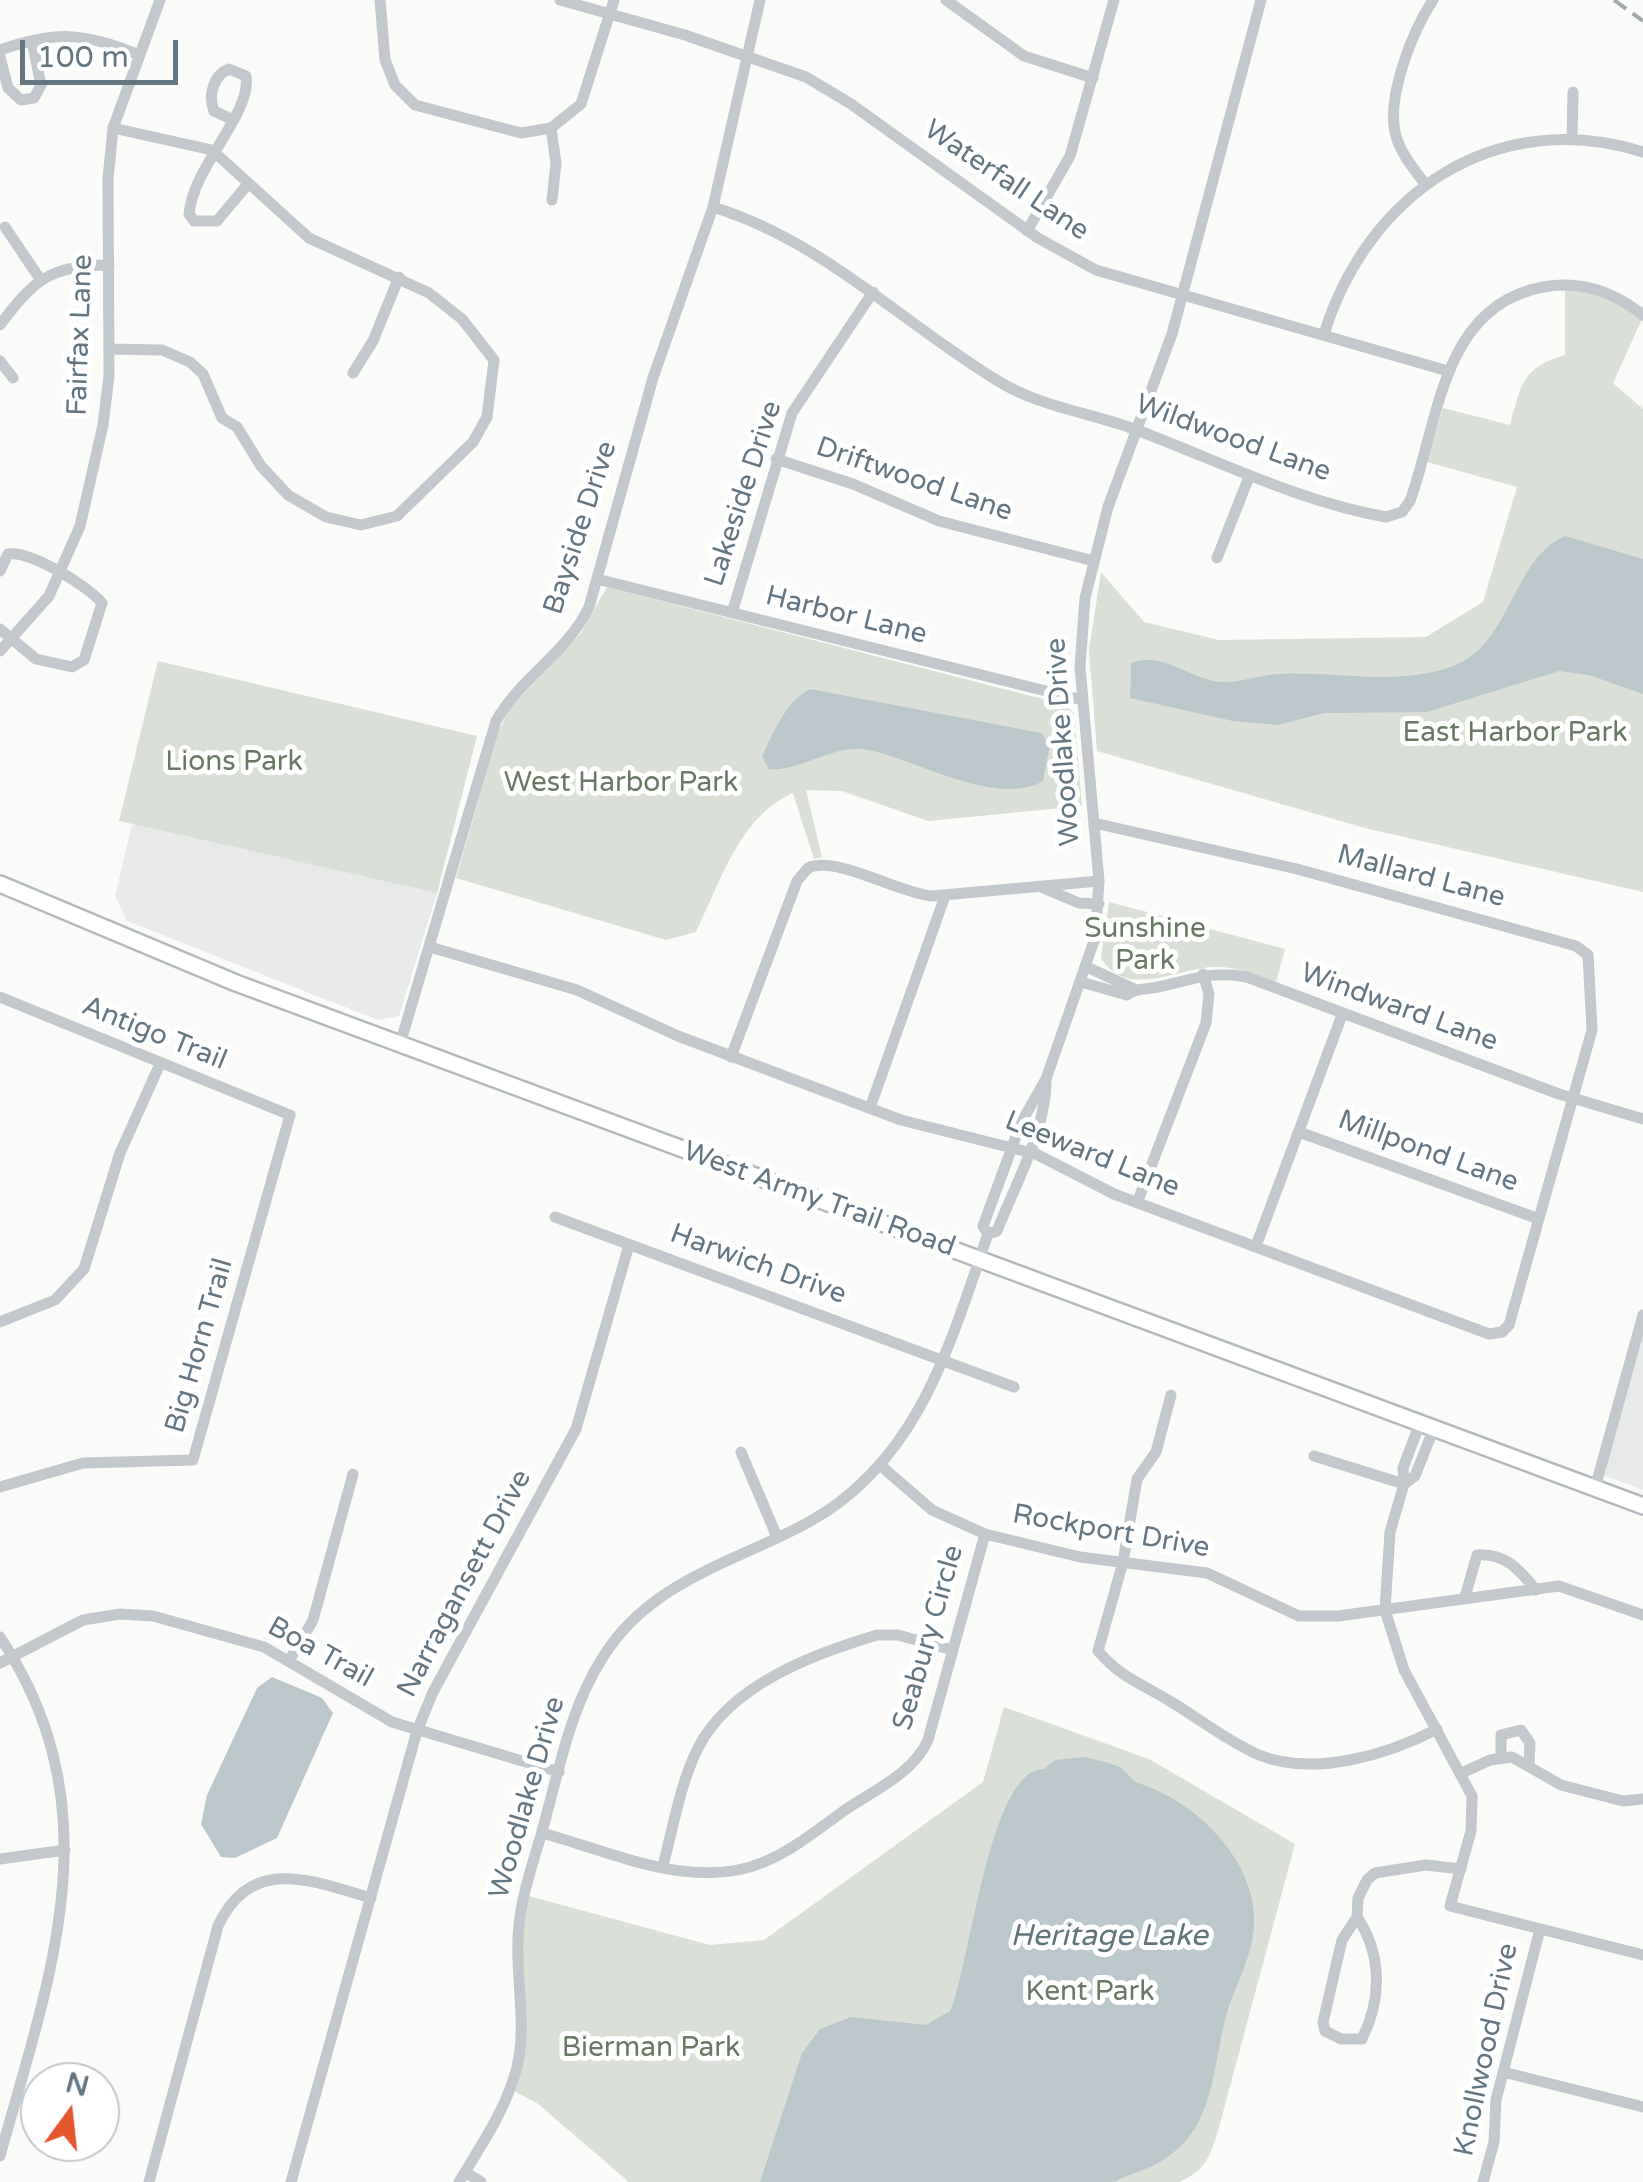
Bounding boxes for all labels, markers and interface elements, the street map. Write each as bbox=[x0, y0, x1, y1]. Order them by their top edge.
scale bar bbox=[25, 20, 182, 82]
text: 100 m bbox=[37, 39, 129, 76]
street label: Waterfall Lane bbox=[917, 113, 1095, 249]
street label: Fairfax Lane bbox=[61, 254, 101, 416]
street label: Wildwood Lane bbox=[1131, 388, 1335, 490]
street label: Lakeside Drive bbox=[698, 397, 790, 591]
street label: Driftwood Lane bbox=[812, 431, 1016, 529]
street label: Bayside Drive bbox=[537, 437, 625, 619]
street label: Harbor Lane bbox=[762, 580, 930, 652]
street label: Woodlake Drive bbox=[1040, 637, 1088, 847]
park label: East Harbor Park bbox=[1403, 717, 1627, 751]
park label: Lions Park bbox=[165, 746, 303, 780]
park label: West Harbor Park bbox=[504, 767, 738, 801]
street label: Mallard Lane bbox=[1333, 838, 1509, 916]
park label: Sunshine Park bbox=[1084, 913, 1206, 979]
street label: Windward Lane bbox=[1296, 957, 1502, 1059]
street label: Antigo Trail bbox=[77, 990, 231, 1078]
street label: Millpond Lane bbox=[1333, 1104, 1523, 1200]
street label: Leeward Lane bbox=[1000, 1105, 1184, 1205]
street label: West Army Trail Road bbox=[678, 1135, 960, 1265]
street label: Harwich Drive bbox=[665, 1218, 851, 1312]
street label: Big Horn Trail bbox=[159, 1255, 241, 1437]
street label: Narragansett Drive bbox=[391, 1465, 539, 1703]
street label: Rockport Drive bbox=[1010, 1498, 1212, 1566]
street label: Seabury Circle bbox=[887, 1542, 971, 1734]
street label: Boa Trail bbox=[262, 1610, 378, 1696]
street label: Woodlake Drive bbox=[483, 1693, 573, 1903]
water label: Heritage Lake bbox=[1010, 1919, 1208, 1955]
street label: Knollwood Drive bbox=[1448, 1941, 1526, 2159]
park label: Kent Park bbox=[1025, 1976, 1155, 2010]
park label: Bierman Park bbox=[562, 2032, 740, 2066]
north arrow bbox=[20, 2062, 120, 2162]
text: N bbox=[62, 2066, 92, 2104]

